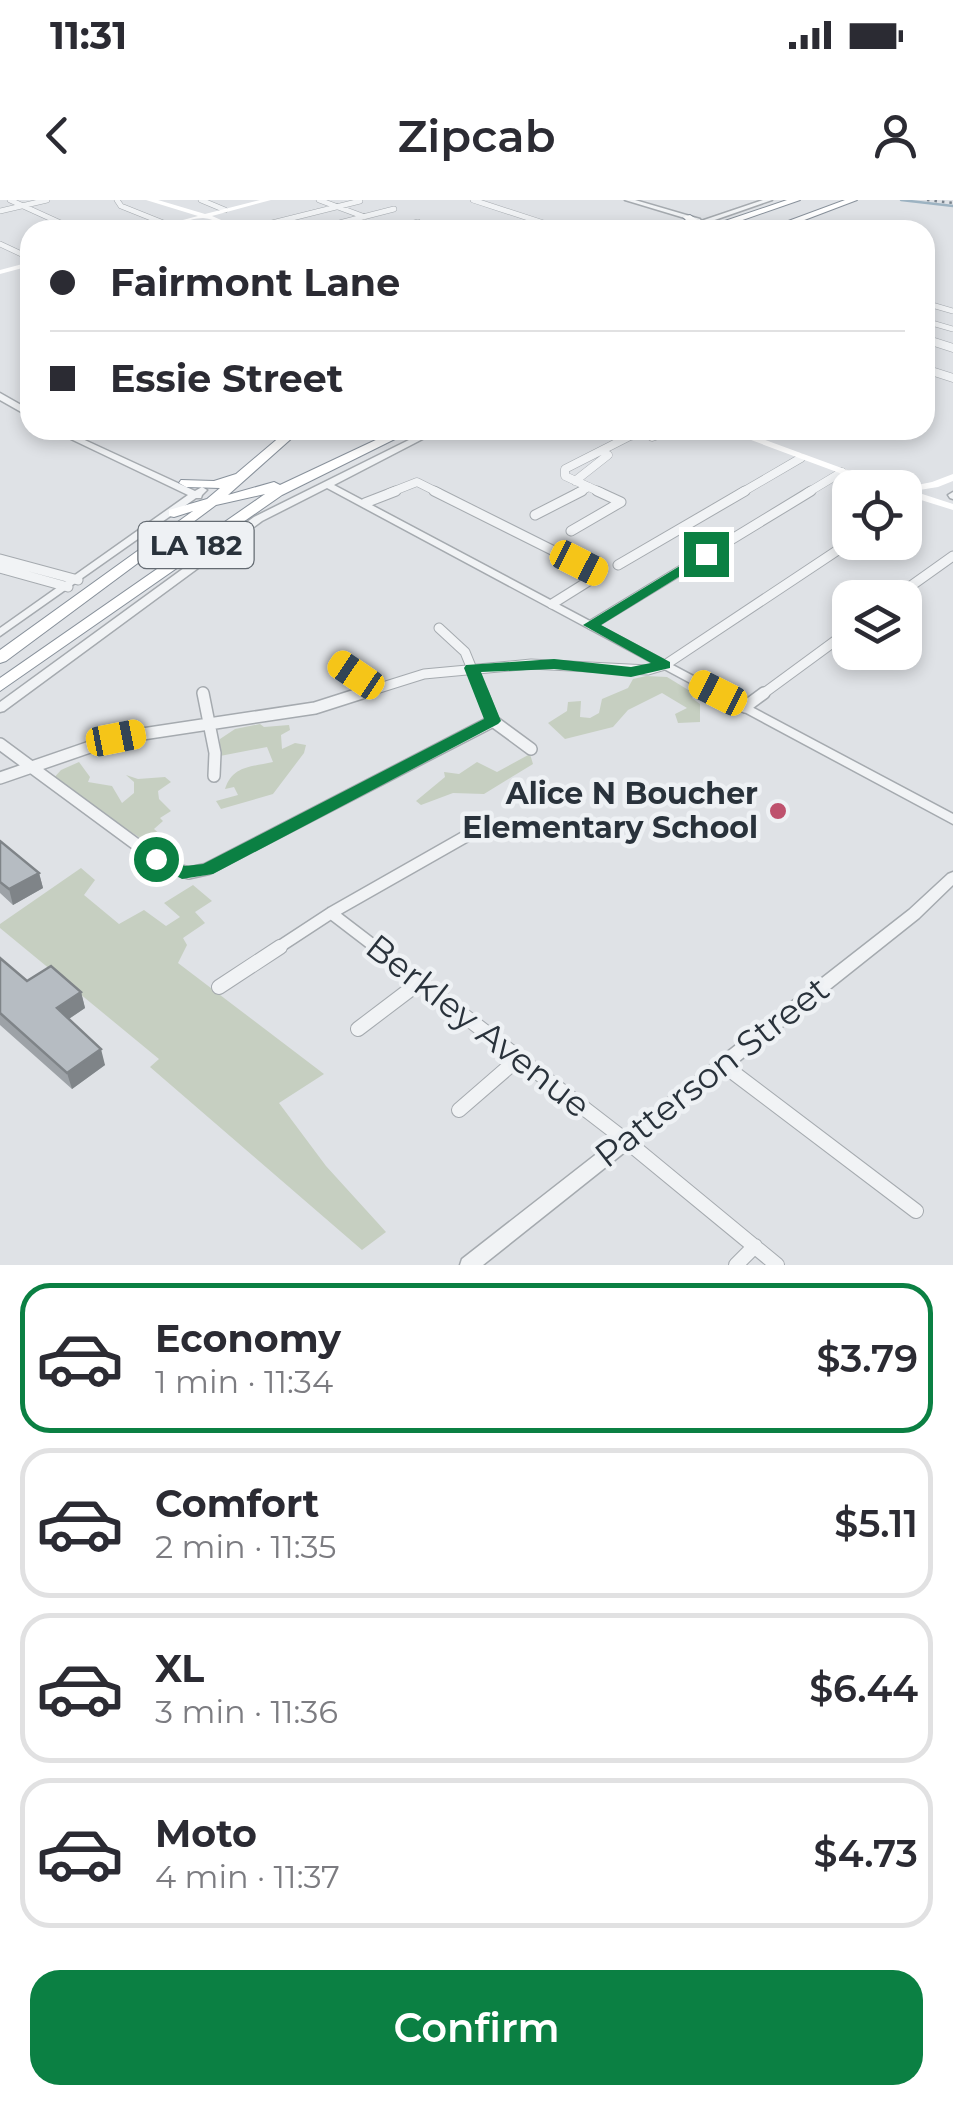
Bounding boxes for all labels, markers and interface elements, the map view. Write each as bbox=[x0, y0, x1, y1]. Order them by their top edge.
text: 11:31 bbox=[50, 12, 127, 59]
icon: back bbox=[30, 108, 85, 163]
text: Zipcab bbox=[397, 108, 556, 163]
icon: person bbox=[868, 108, 923, 163]
text: Fairmont Lane bbox=[110, 259, 400, 306]
text: Essie Street bbox=[110, 355, 343, 402]
map controls bbox=[832, 470, 922, 670]
button: locate bbox=[832, 470, 922, 560]
road number: LA 182 bbox=[138, 522, 254, 568]
route end bbox=[684, 532, 729, 577]
car bbox=[545, 536, 613, 590]
button: layers bbox=[832, 580, 922, 670]
car bbox=[323, 646, 389, 704]
car bbox=[684, 666, 752, 720]
car bbox=[84, 718, 148, 758]
place label: Alice N Boucher Elementary School bbox=[462, 775, 758, 846]
marker: Alice N Boucher Elementary School bbox=[767, 800, 789, 822]
route start bbox=[134, 837, 179, 882]
street label: Berkley Avenue bbox=[358, 925, 599, 1127]
street label: Patterson Street bbox=[586, 967, 837, 1176]
icon: car bbox=[35, 1313, 125, 1403]
text: Economy bbox=[155, 1315, 341, 1362]
text: $3.79 bbox=[817, 1335, 918, 1382]
text: 1 min · 11:34 bbox=[155, 1362, 333, 1401]
icon: car bbox=[35, 1478, 125, 1568]
text: Comfort bbox=[155, 1480, 319, 1527]
text: $5.11 bbox=[834, 1500, 918, 1547]
text: 2 min · 11:35 bbox=[155, 1527, 336, 1566]
icon: car bbox=[35, 1643, 125, 1733]
text: XL bbox=[155, 1645, 204, 1692]
text: $6.44 bbox=[809, 1665, 918, 1712]
text: 3 min · 11:36 bbox=[155, 1692, 338, 1731]
icon: car bbox=[35, 1808, 125, 1898]
text: Moto bbox=[155, 1810, 257, 1857]
text: $4.73 bbox=[814, 1830, 918, 1877]
text: 4 min · 11:37 bbox=[155, 1857, 340, 1896]
button: Confirm bbox=[30, 1970, 923, 2085]

